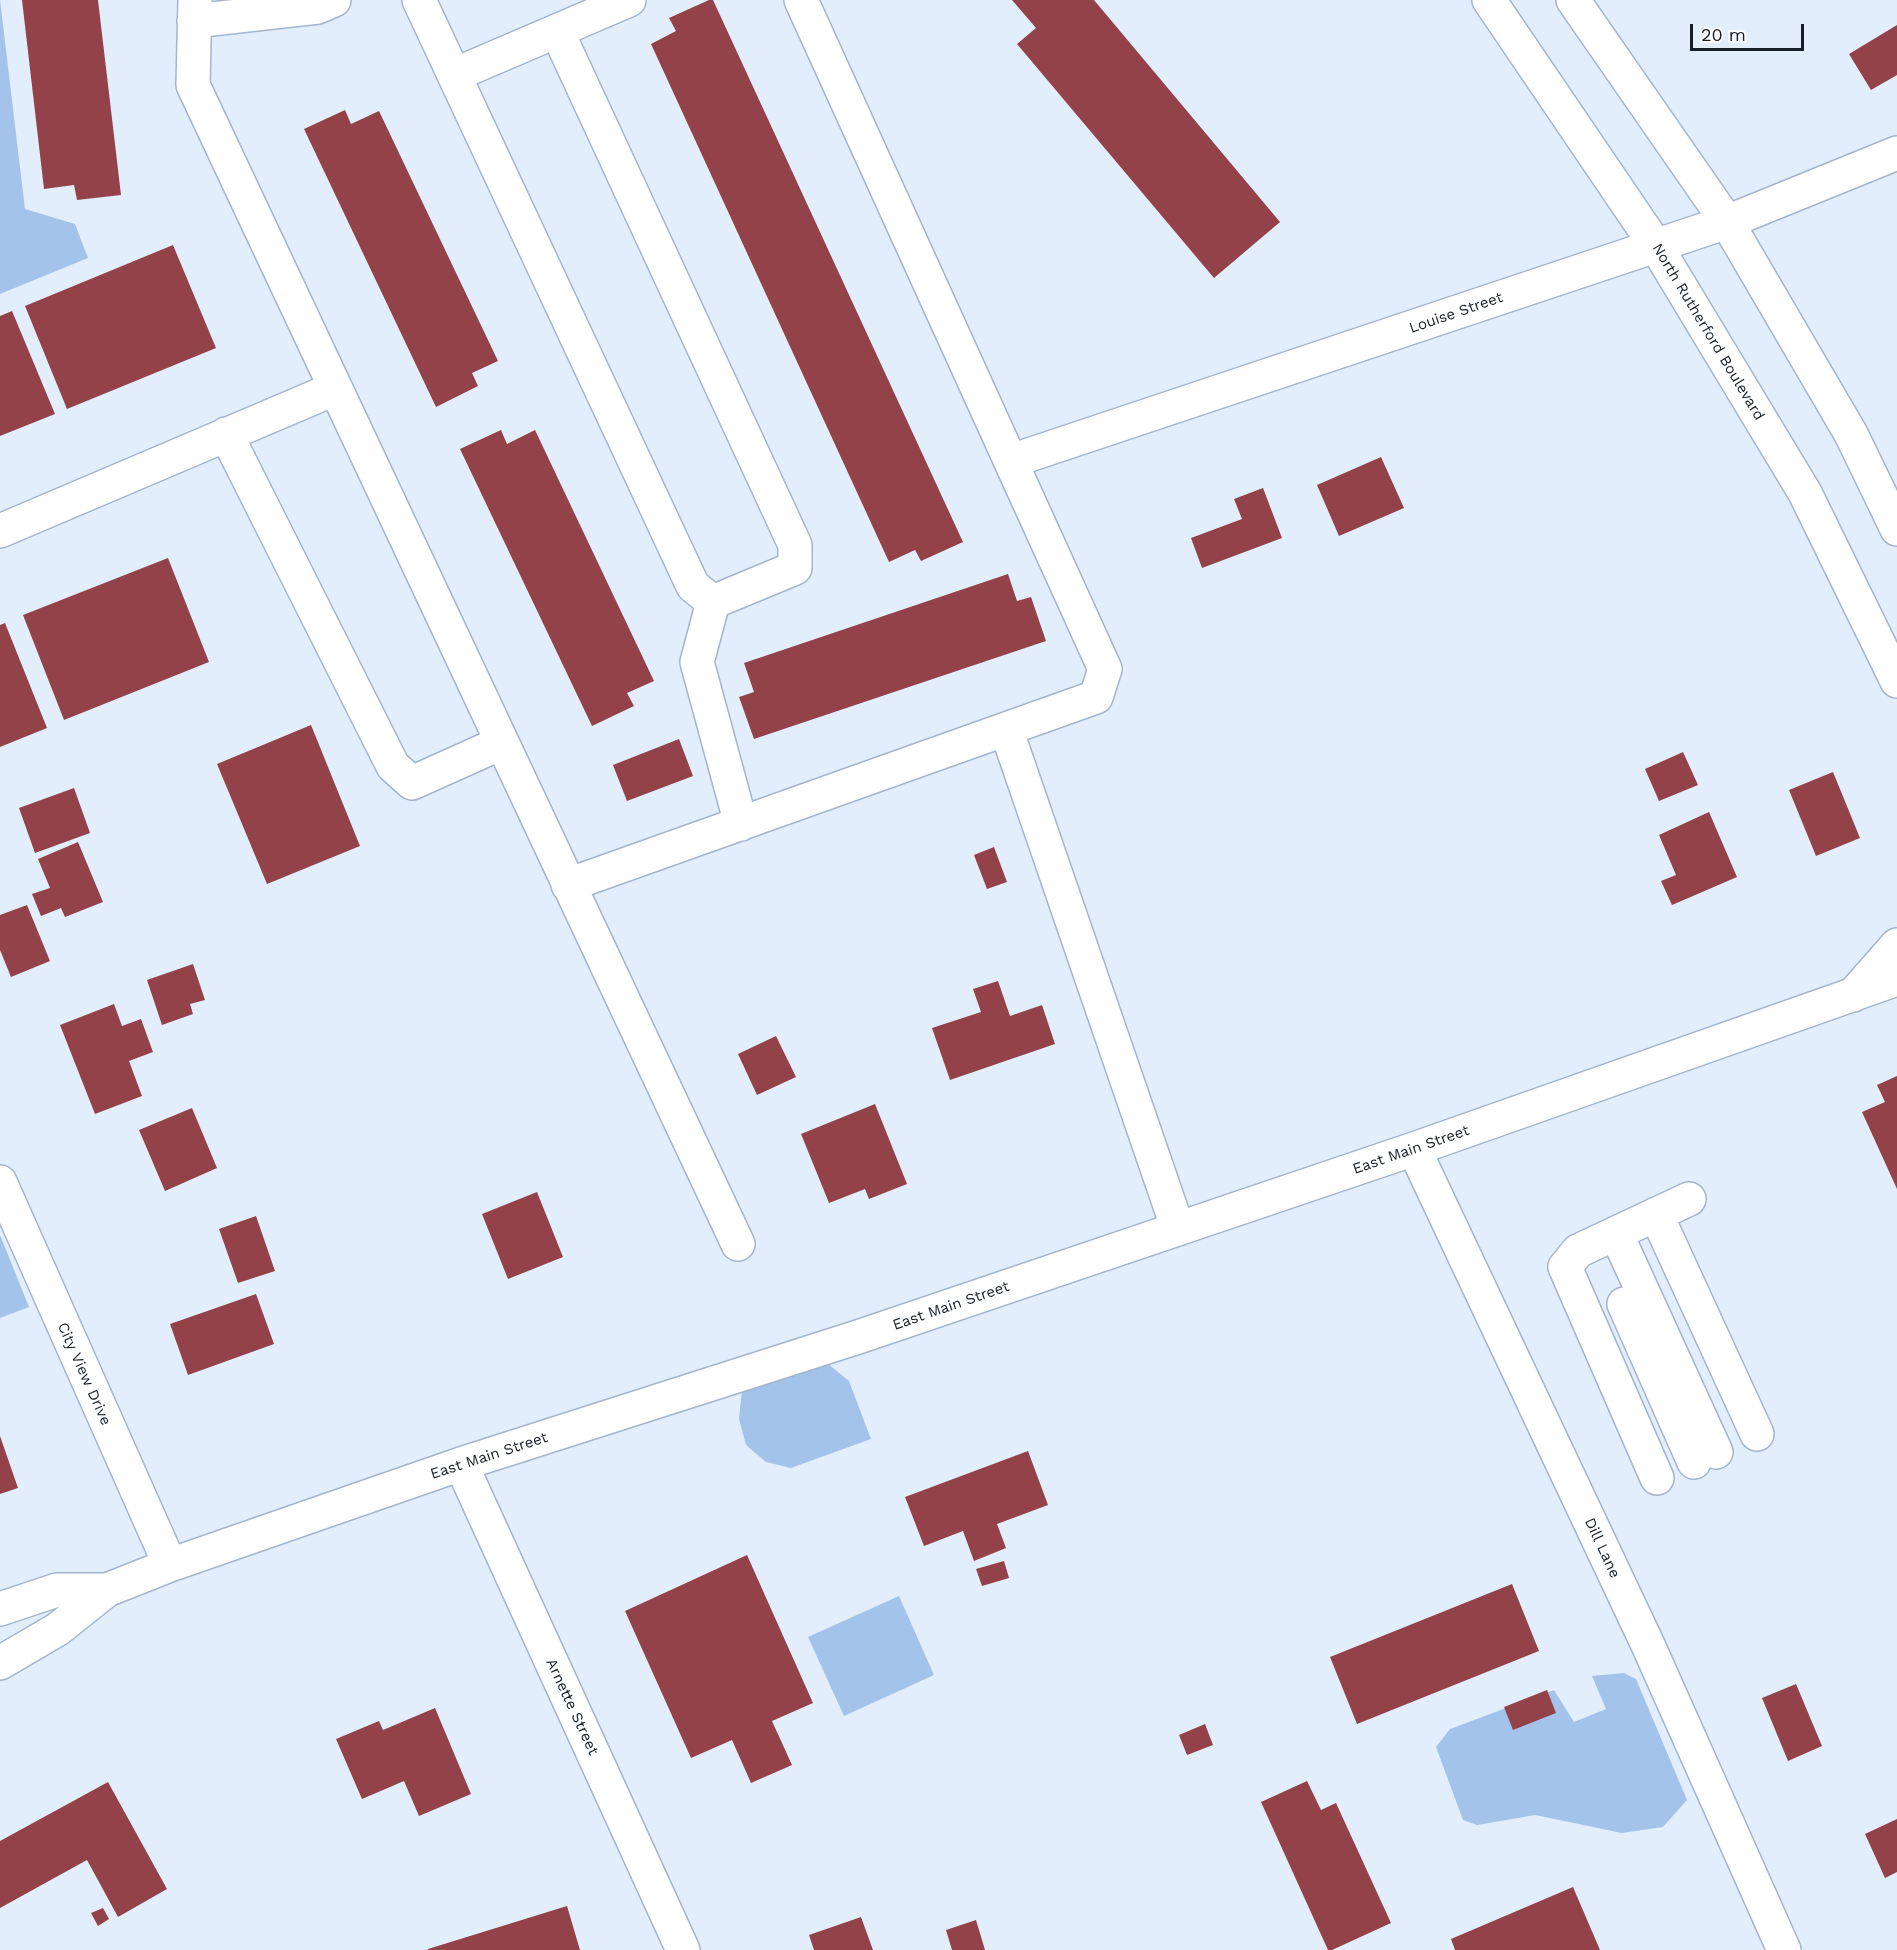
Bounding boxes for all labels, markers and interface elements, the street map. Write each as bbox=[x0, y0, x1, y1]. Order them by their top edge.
scale bar bbox=[1693, 12, 1807, 50]
text: 20 m bbox=[1701, 24, 1746, 45]
street label: North Rutherford Boulevard bbox=[1648, 240, 1768, 424]
street label: Louise Street bbox=[1407, 289, 1505, 337]
street label: East Main Street bbox=[1350, 1122, 1472, 1178]
street label: East Main Street bbox=[890, 1278, 1012, 1334]
street label: City View Drive bbox=[53, 1320, 115, 1428]
street label: East Main Street bbox=[428, 1429, 550, 1483]
street label: Dill Lane bbox=[1580, 1515, 1624, 1581]
street label: Arnette Street bbox=[542, 1656, 602, 1758]

